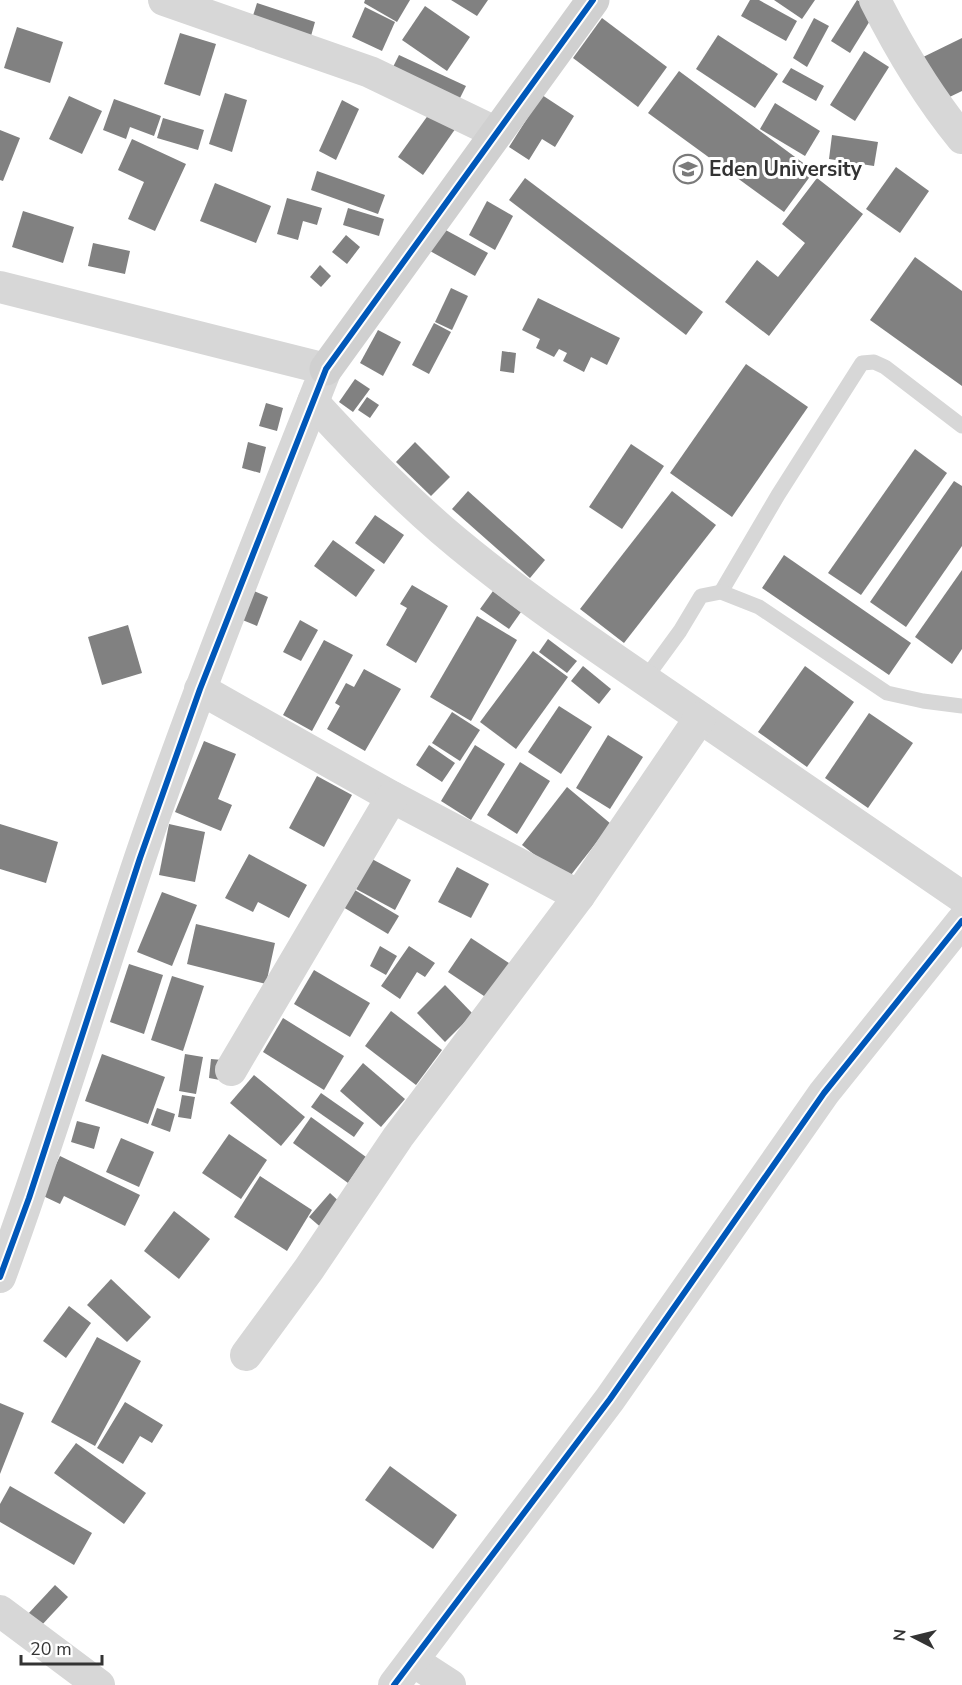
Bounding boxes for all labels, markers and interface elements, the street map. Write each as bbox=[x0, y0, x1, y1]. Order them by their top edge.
school or university icon: Eden University bbox=[672, 153, 704, 185]
place label: Eden University bbox=[709, 155, 863, 183]
north arrow bbox=[884, 1607, 944, 1667]
scale bar bbox=[21, 1628, 102, 1666]
text: N bbox=[888, 1628, 912, 1643]
text: 20 m bbox=[30, 1637, 72, 1661]

